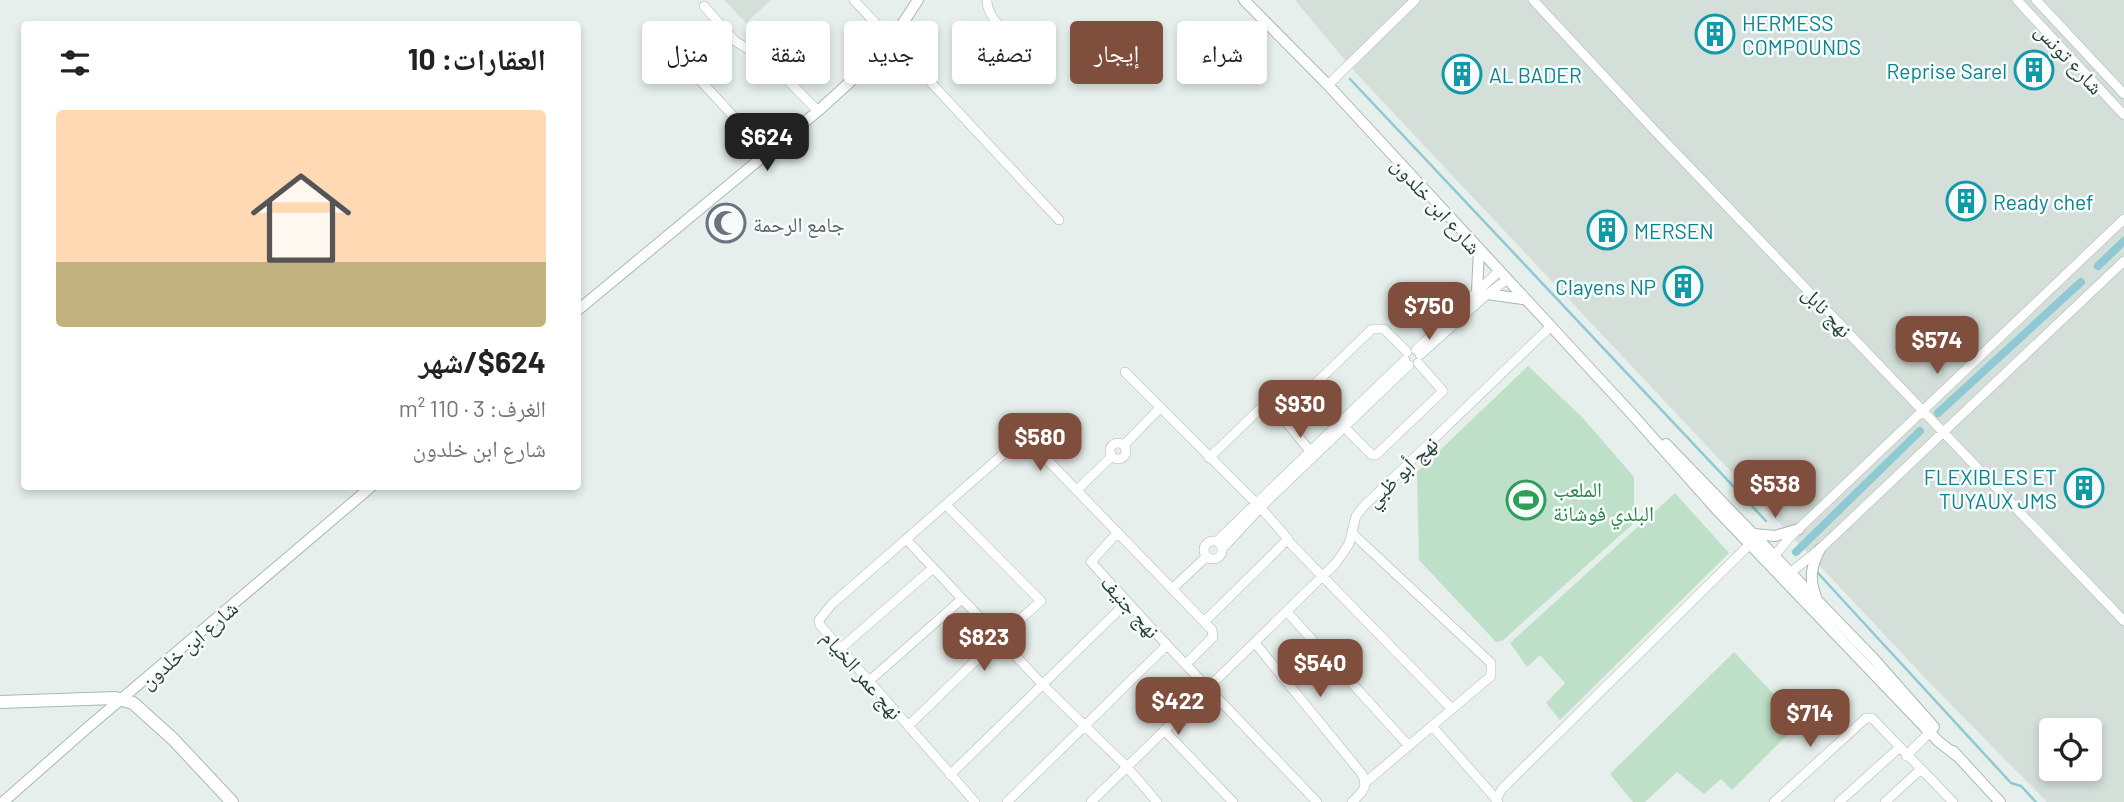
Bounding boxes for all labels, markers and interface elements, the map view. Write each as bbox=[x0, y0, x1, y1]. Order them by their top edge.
place label: HERMESS COMPOUNDS bbox=[1742, 10, 1861, 59]
building icon: HERMESS COMPOUNDS bbox=[1694, 13, 1736, 55]
street label: شارع تونس bbox=[2029, 17, 2109, 100]
chip: منزل bbox=[642, 21, 732, 84]
chip: شقة bbox=[746, 21, 830, 84]
chip: جديد bbox=[844, 21, 938, 84]
chip: تصفية bbox=[952, 21, 1056, 84]
chip: إيجار bbox=[1070, 21, 1163, 84]
chip: شراء bbox=[1177, 21, 1267, 84]
text: العقارات: 10 bbox=[408, 40, 546, 76]
icon: filters bbox=[56, 44, 94, 82]
building icon: Reprise Sarel bbox=[2013, 49, 2055, 91]
building icon: AL BADER bbox=[1441, 53, 1483, 95]
place label: Reprise Sarel bbox=[1886, 58, 2007, 83]
place label: AL BADER bbox=[1489, 62, 1582, 87]
pin: $624 bbox=[726, 114, 808, 173]
text: $624 bbox=[741, 122, 793, 150]
street label: شارع ابن خلدون bbox=[1385, 151, 1487, 260]
icon: home bbox=[238, 155, 364, 281]
building icon: Ready chef bbox=[1945, 180, 1987, 222]
place label: Ready chef bbox=[1993, 189, 2094, 214]
mosque icon: جامع الرحمة bbox=[705, 202, 747, 244]
building icon: MERSEN bbox=[1586, 209, 1628, 251]
place label: جامع الرحمة bbox=[753, 211, 845, 238]
place label: MERSEN bbox=[1634, 218, 1714, 243]
building icon: Clayens NP bbox=[1662, 265, 1704, 307]
place label: Clayens NP bbox=[1555, 274, 1656, 299]
street label: نهج نابل bbox=[1797, 280, 1858, 343]
pin: $750 bbox=[1388, 282, 1470, 342]
text: $750 bbox=[1404, 291, 1454, 319]
pin: $574 bbox=[1896, 316, 1978, 376]
text: $574 bbox=[1912, 325, 1962, 353]
text: $624/شهر bbox=[419, 343, 546, 379]
pin: $930 bbox=[1259, 380, 1341, 440]
text: $930 bbox=[1275, 389, 1325, 417]
text: الغرف: 3 · 110 m² bbox=[399, 394, 546, 422]
pin: $580 bbox=[999, 414, 1081, 473]
text: $580 bbox=[1014, 422, 1066, 450]
street label: نهج أبو ظبي bbox=[1360, 430, 1446, 516]
text: شارع ابن خلدون bbox=[412, 434, 546, 462]
pin: $538 bbox=[1734, 461, 1816, 520]
place label: FLEXIBLES ET TUYAUX JMS bbox=[1924, 464, 2057, 513]
building icon: FLEXIBLES ET TUYAUX JMS bbox=[2063, 467, 2105, 509]
text: $538 bbox=[1750, 469, 1800, 497]
place label: الملعب البلدي فوشانة bbox=[1553, 476, 1654, 530]
sports icon: الملعب البلدي فوشانة bbox=[1505, 479, 1547, 521]
street label: نهج جنيف bbox=[1095, 569, 1166, 644]
street label: شارع ابن خلدون bbox=[134, 595, 244, 695]
pin: $823 bbox=[943, 614, 1025, 673]
text: $823 bbox=[959, 622, 1009, 650]
street label: نهج عمر الخيام bbox=[815, 624, 909, 726]
pin: $540 bbox=[1279, 640, 1361, 699]
text: $540 bbox=[1294, 648, 1346, 676]
pin: $422 bbox=[1137, 678, 1219, 737]
text: $422 bbox=[1152, 686, 1204, 714]
pin: $714 bbox=[1769, 690, 1851, 749]
text: $714 bbox=[1787, 698, 1833, 726]
map controls bbox=[2039, 718, 2102, 781]
button: locate bbox=[2039, 718, 2102, 781]

